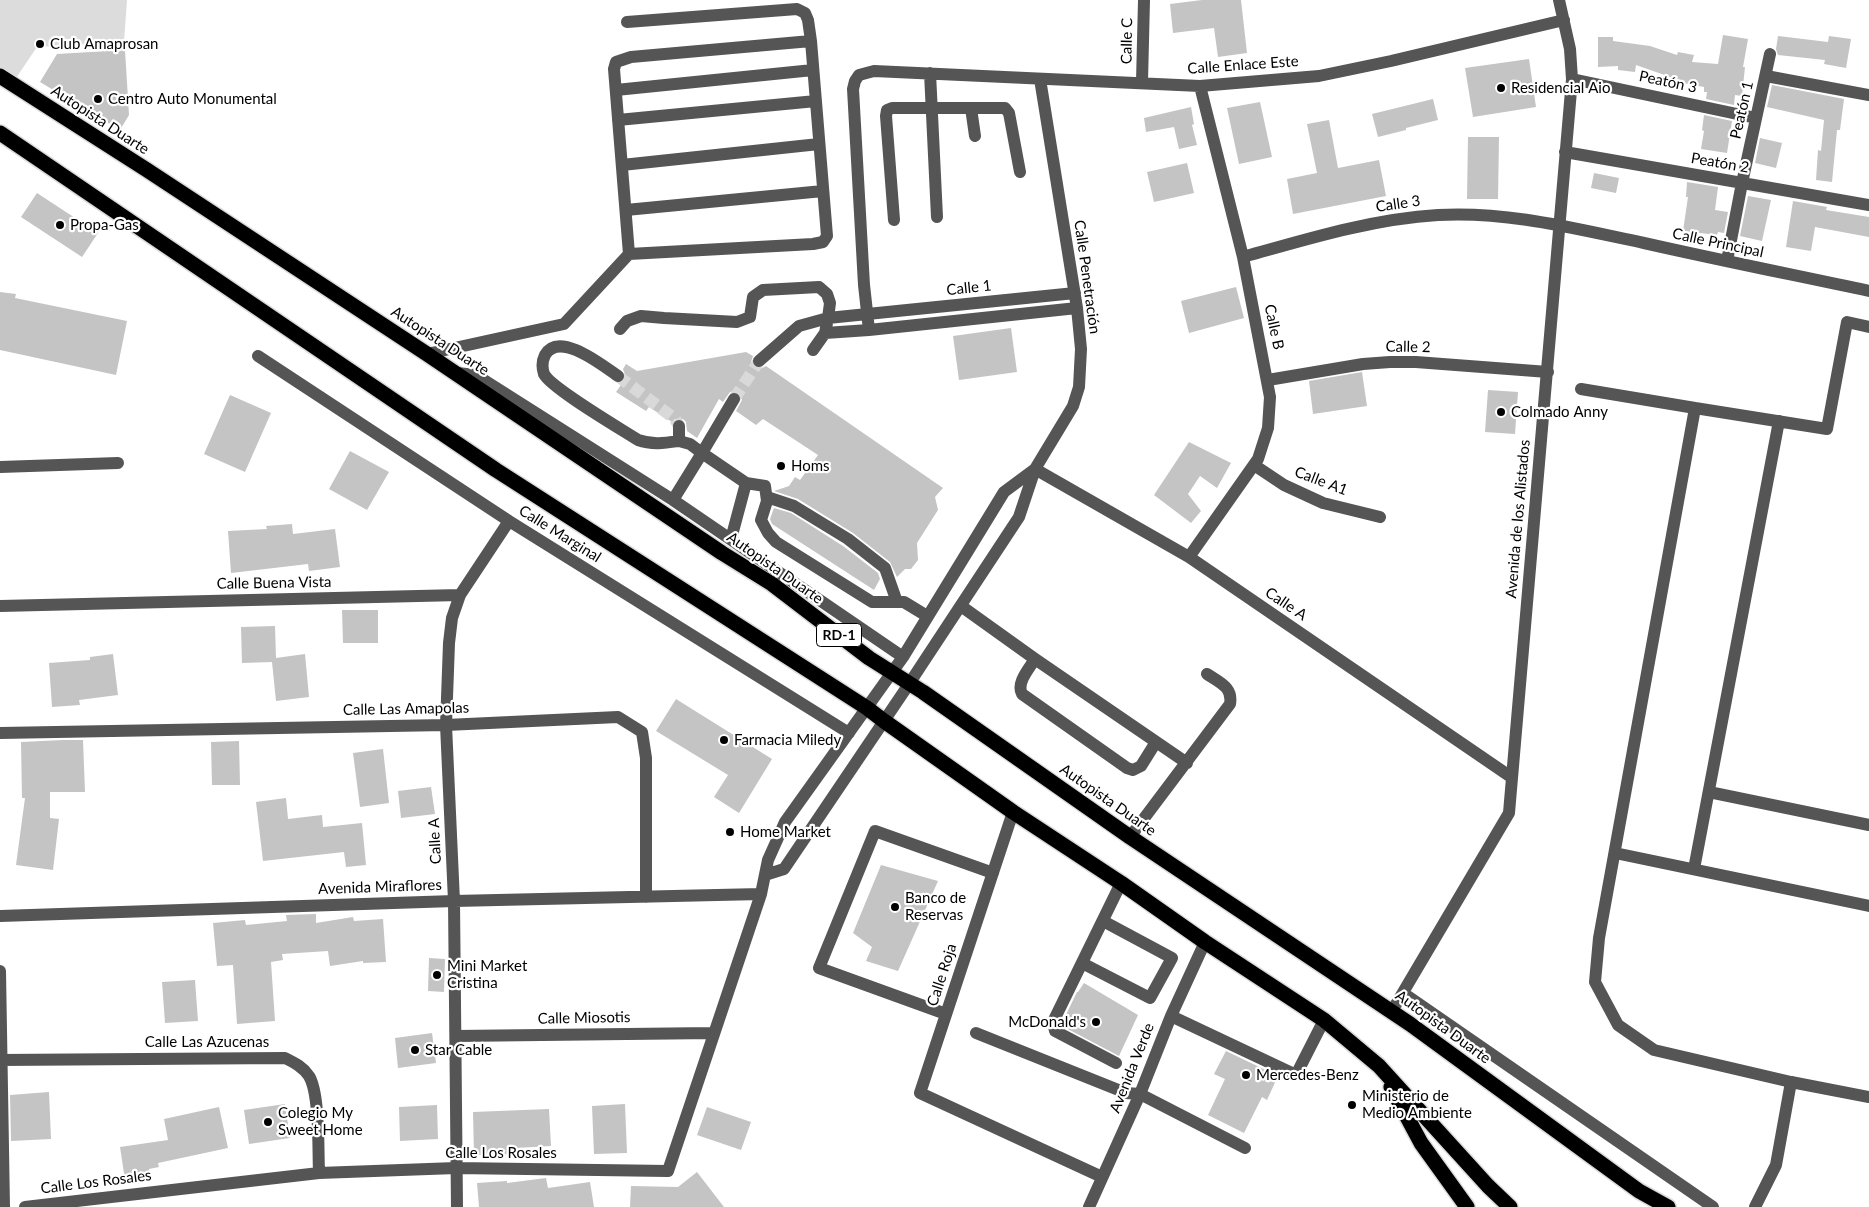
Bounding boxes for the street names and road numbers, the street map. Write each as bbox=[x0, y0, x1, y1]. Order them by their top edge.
street label: Calle C bbox=[1118, 18, 1136, 64]
street label: Calle Enlace Este bbox=[1187, 52, 1299, 78]
street label: Peatón 3 bbox=[1637, 67, 1699, 97]
street label: Peatón 1 bbox=[1727, 79, 1757, 141]
street label: Autopista Duarte bbox=[48, 82, 152, 158]
street label: Peatón 2 bbox=[1690, 149, 1750, 177]
street label: Calle 3 bbox=[1374, 192, 1422, 216]
street label: Calle Penetración bbox=[1070, 219, 1104, 335]
street label: Calle Principal bbox=[1671, 225, 1765, 261]
street label: Calle 1 bbox=[946, 277, 992, 299]
street label: Autopista Duarte bbox=[388, 303, 492, 379]
street label: Calle B bbox=[1260, 303, 1288, 351]
street label: Calle 2 bbox=[1385, 338, 1431, 356]
street label: Avenida de los Alistados bbox=[1502, 439, 1534, 599]
street label: Calle A1 bbox=[1292, 463, 1350, 499]
street label: Calle Marginal bbox=[516, 502, 604, 566]
street label: Autopista Duarte bbox=[723, 528, 827, 608]
street label: Calle Buena Vista bbox=[216, 573, 332, 593]
street label: Calle A bbox=[1262, 584, 1310, 624]
road number: RD-1 bbox=[816, 624, 862, 646]
street label: Calle Las Amapolas bbox=[343, 699, 469, 719]
street label: Autopista Duarte bbox=[1056, 760, 1160, 840]
street label: Calle A bbox=[425, 817, 445, 865]
street label: Avenida Miraflores bbox=[318, 876, 442, 898]
street label: Calle Roja bbox=[923, 941, 961, 1009]
street label: Autopista Duarte bbox=[1392, 986, 1494, 1068]
street label: Calle Miosotis bbox=[537, 1008, 631, 1028]
street label: Avenida Verde bbox=[1106, 1021, 1158, 1115]
street label: Calle Las Azucenas bbox=[145, 1033, 269, 1051]
street label: Calle Los Rosales bbox=[445, 1144, 557, 1162]
street label: Calle Los Rosales bbox=[40, 1166, 152, 1198]

